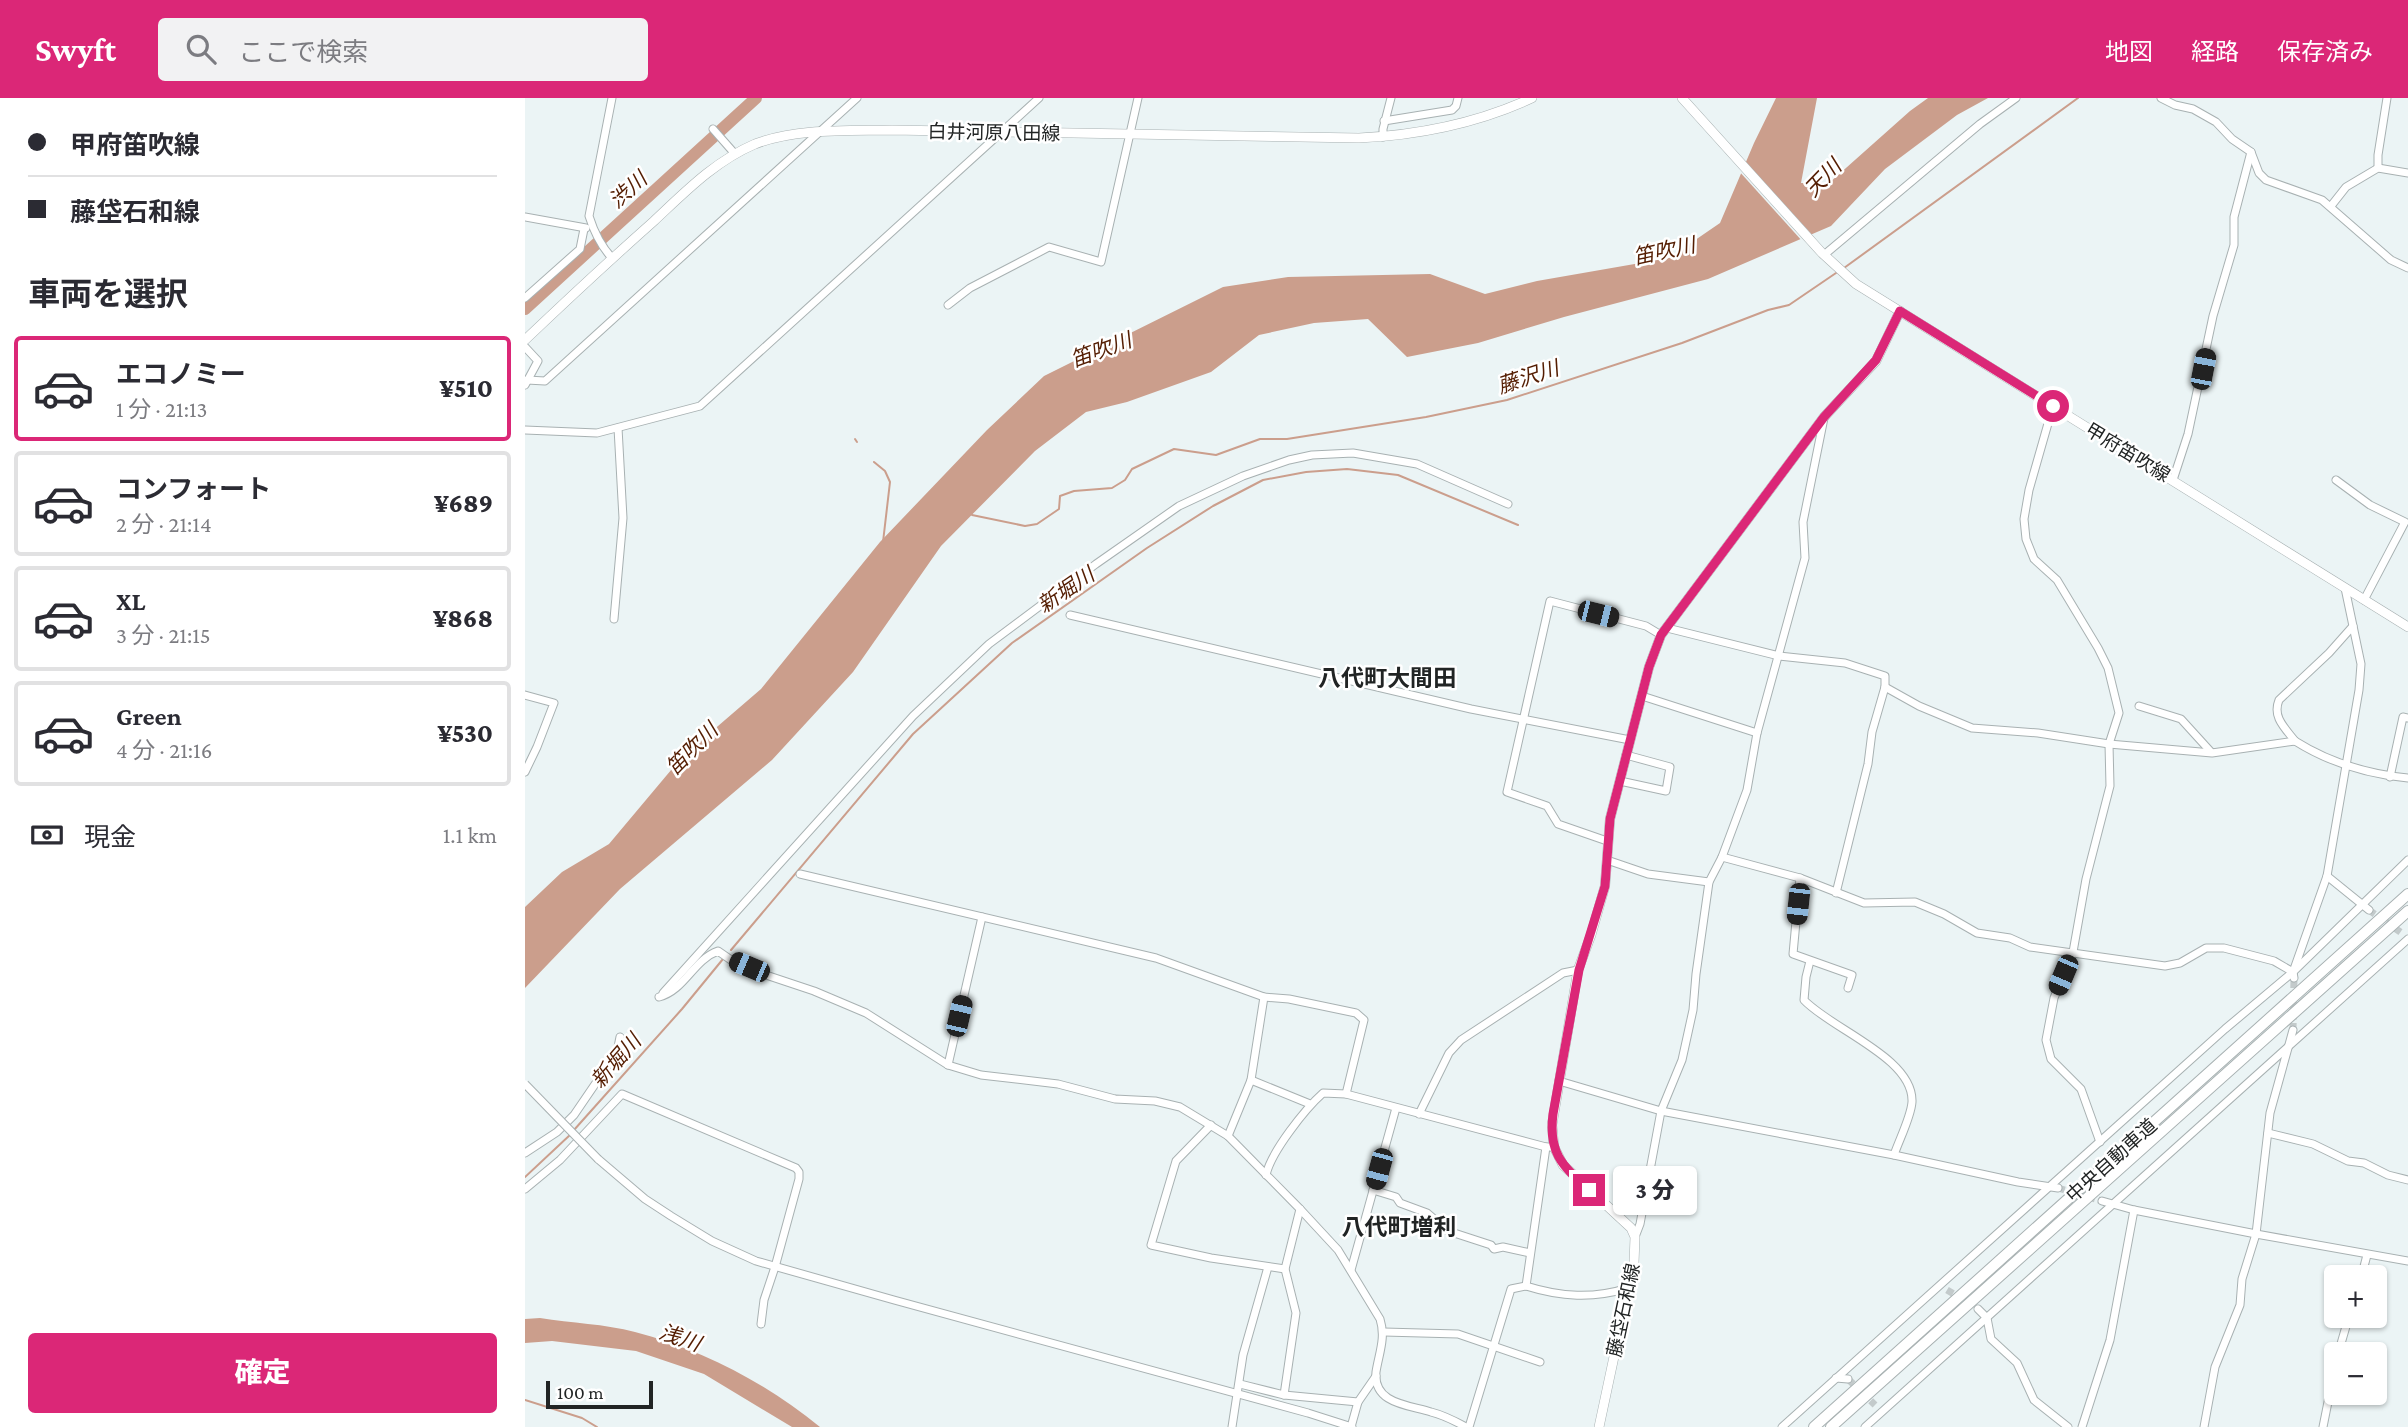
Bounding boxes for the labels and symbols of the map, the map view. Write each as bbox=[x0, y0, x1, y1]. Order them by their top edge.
street label: 白井河原八田線 bbox=[927, 121, 1061, 144]
water label: 天川 bbox=[1800, 153, 1848, 201]
water label: 渋川 bbox=[604, 166, 653, 213]
water label: 笛吹川 bbox=[1631, 232, 1699, 269]
water label: 笛吹川 bbox=[1067, 327, 1137, 372]
car bbox=[2189, 346, 2218, 392]
water label: 藤沢川 bbox=[1494, 355, 1564, 398]
route start bbox=[2037, 390, 2069, 422]
street label: 甲府笛吹線 bbox=[2082, 419, 2174, 486]
water label: 新堀川 bbox=[1033, 561, 1100, 618]
car bbox=[1576, 599, 1621, 629]
district label: 八代町大間田 bbox=[1318, 665, 1456, 691]
water label: 笛吹川 bbox=[661, 717, 724, 780]
car bbox=[1786, 882, 1811, 926]
car bbox=[726, 949, 773, 985]
car bbox=[2046, 952, 2081, 998]
car bbox=[945, 993, 974, 1039]
water label: 新堀川 bbox=[586, 1028, 647, 1093]
street label: 中央自動車道 bbox=[2062, 1114, 2161, 1206]
car bbox=[1364, 1146, 1395, 1192]
callout: 3 分 bbox=[1613, 1166, 1697, 1214]
route end bbox=[1573, 1174, 1605, 1206]
district label: 八代町増利 bbox=[1342, 1214, 1457, 1240]
street label: 藤垈石和線 bbox=[1603, 1261, 1644, 1359]
water label: 浅川 bbox=[656, 1320, 706, 1357]
scale bar bbox=[546, 1378, 653, 1410]

